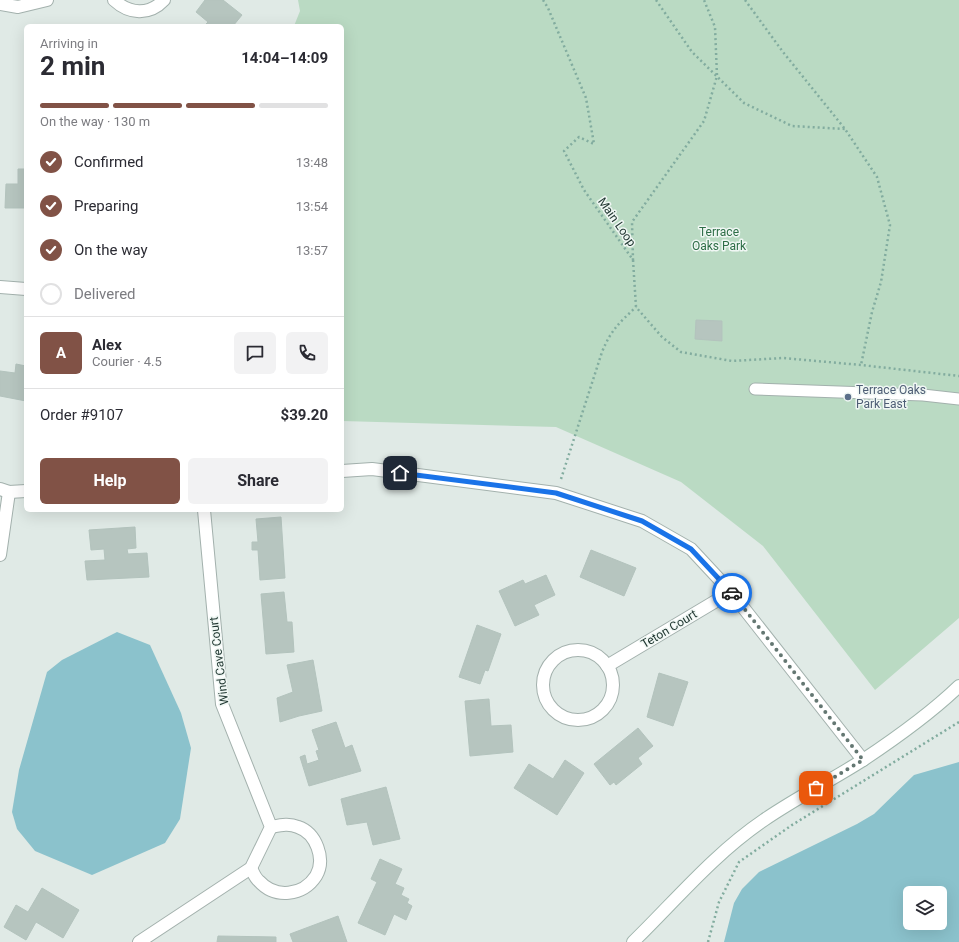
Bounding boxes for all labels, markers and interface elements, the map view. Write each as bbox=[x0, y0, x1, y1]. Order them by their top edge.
text: Arriving in bbox=[40, 36, 98, 51]
text: 14:04–14:09 bbox=[241, 49, 328, 67]
text: 2 min bbox=[40, 51, 105, 81]
text: On the way · 130 m bbox=[40, 114, 150, 129]
icon: check bbox=[40, 151, 62, 173]
text: Confirmed bbox=[74, 153, 144, 171]
text: 13:48 bbox=[296, 155, 328, 170]
icon: check bbox=[40, 195, 62, 217]
street label: Main Loop bbox=[595, 195, 639, 249]
text: Preparing bbox=[74, 197, 138, 215]
text: 13:54 bbox=[296, 199, 328, 214]
park label: Terrace Oaks Park bbox=[692, 225, 747, 253]
icon: check bbox=[40, 239, 62, 261]
text: On the way bbox=[74, 241, 148, 259]
text: 13:57 bbox=[296, 243, 328, 258]
text: Delivered bbox=[74, 285, 136, 303]
button: chat bbox=[234, 332, 276, 374]
button: phone bbox=[286, 332, 328, 374]
text: Alex bbox=[92, 336, 122, 354]
text: A bbox=[56, 344, 66, 362]
text: Courier · 4.5 bbox=[92, 354, 162, 369]
place label: Terrace Oaks Park East bbox=[856, 383, 926, 411]
marker: Terrace Oaks Park East bbox=[843, 392, 853, 402]
text: Order #9107 bbox=[40, 406, 123, 424]
text: $39.20 bbox=[281, 406, 328, 424]
pin bbox=[383, 456, 417, 490]
button: Help bbox=[40, 458, 180, 504]
button: Share bbox=[188, 458, 328, 504]
icon: home bbox=[389, 462, 411, 484]
courier bbox=[712, 573, 752, 613]
icon: car bbox=[721, 582, 743, 604]
street label: Teton Court bbox=[638, 607, 700, 651]
street label: Wind Cave Court bbox=[207, 616, 231, 706]
pin bbox=[799, 771, 833, 805]
icon: bag bbox=[805, 777, 827, 799]
map controls bbox=[903, 886, 947, 930]
button: layers bbox=[903, 886, 947, 930]

